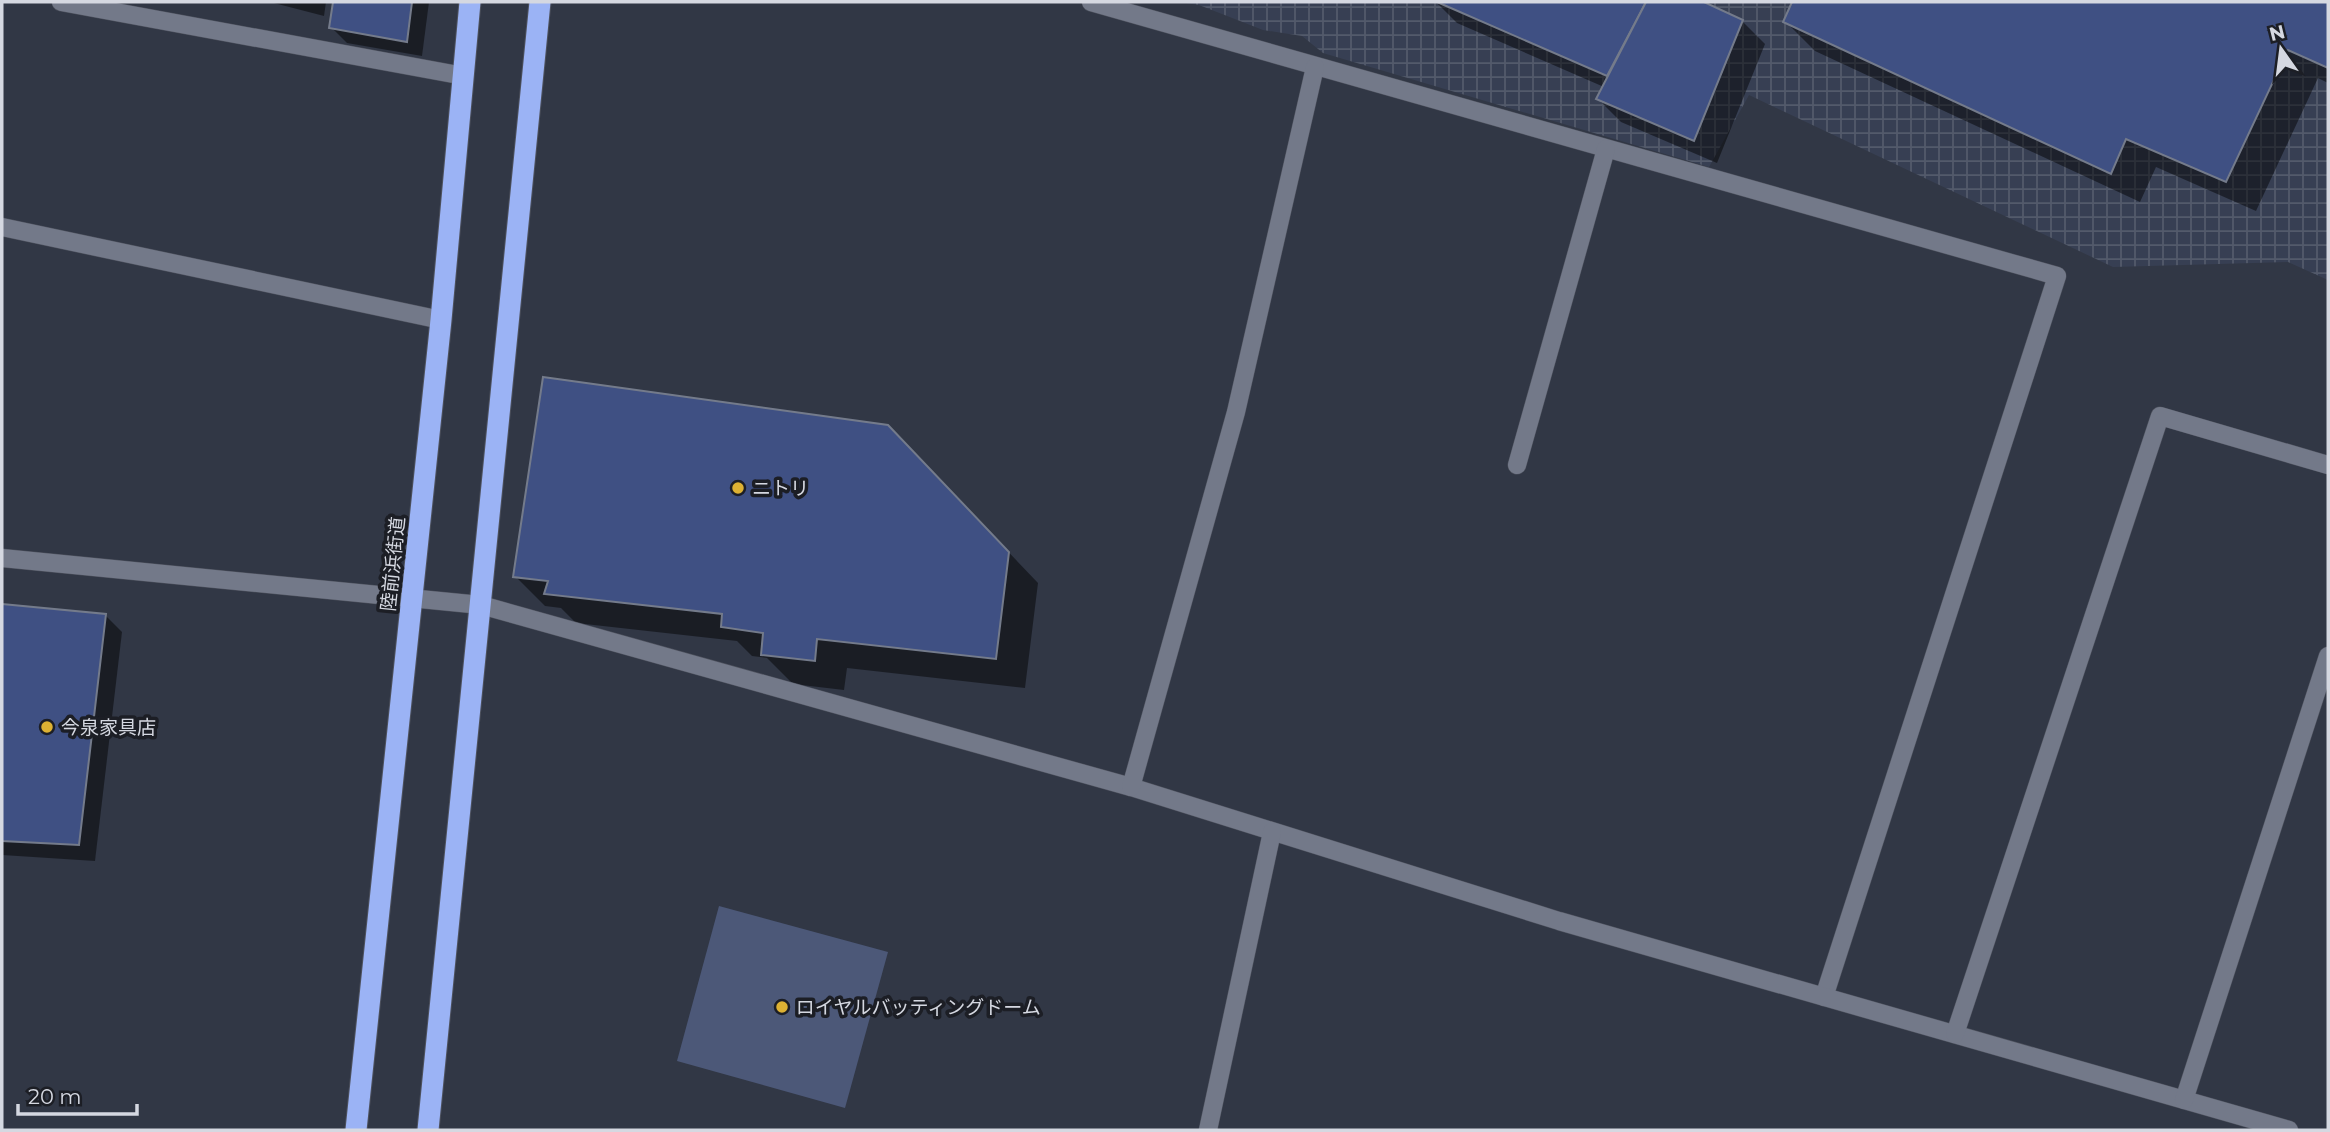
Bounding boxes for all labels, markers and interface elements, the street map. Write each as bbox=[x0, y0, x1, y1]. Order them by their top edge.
north arrow bbox=[2246, 14, 2316, 84]
text: N bbox=[2267, 20, 2287, 46]
place label: ニトリ bbox=[752, 477, 809, 500]
marker: ニトリ bbox=[730, 480, 746, 496]
street label: 陸前浜街道 bbox=[377, 516, 409, 612]
place label: 今泉家具店 bbox=[61, 716, 156, 739]
marker: 今泉家具店 bbox=[39, 719, 55, 735]
place label: ロイヤルバッティングドーム bbox=[796, 996, 1041, 1019]
marker: ロイヤルバッティングドーム bbox=[774, 999, 790, 1015]
scale bar bbox=[18, 1072, 136, 1116]
text: 20 m bbox=[28, 1084, 82, 1109]

